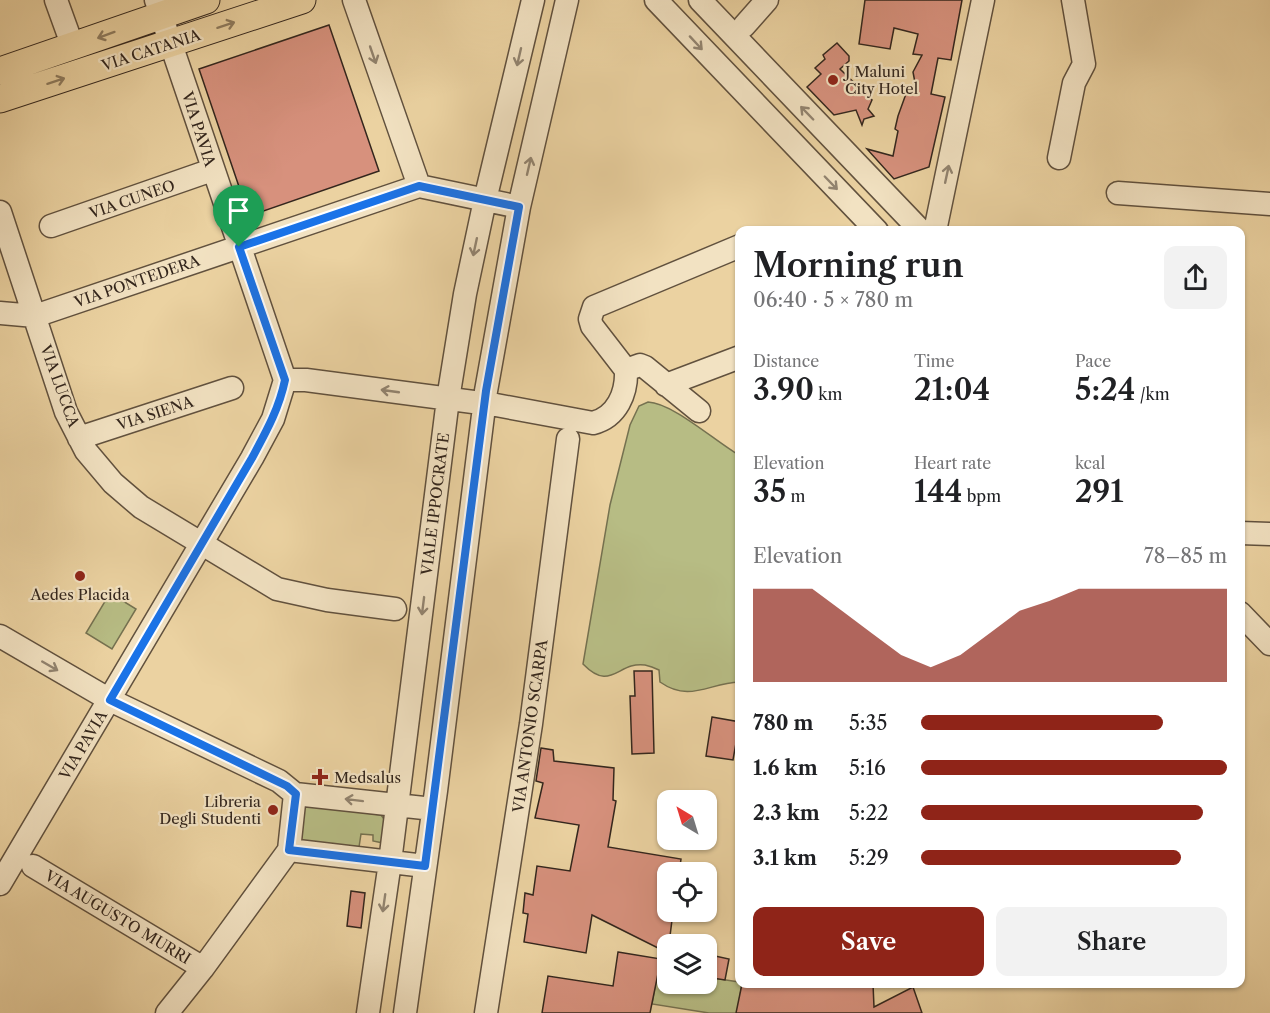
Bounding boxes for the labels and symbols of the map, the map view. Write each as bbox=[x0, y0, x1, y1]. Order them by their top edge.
one-way arrow bbox=[216, 19, 235, 30]
street label: VIA CATANIA bbox=[98, 25, 204, 75]
one-way arrow bbox=[98, 30, 116, 41]
one-way arrow bbox=[689, 35, 704, 50]
one-way arrow bbox=[368, 45, 379, 64]
one-way arrow bbox=[513, 47, 524, 66]
place label: J Maluni City Hotel bbox=[843, 62, 919, 98]
marker: J Maluni City Hotel bbox=[826, 73, 840, 87]
one-way arrow bbox=[46, 75, 65, 86]
street label: VIA PAVIA bbox=[178, 88, 220, 170]
one-way arrow bbox=[801, 106, 815, 121]
one-way arrow bbox=[523, 157, 535, 176]
one-way arrow bbox=[942, 165, 953, 184]
street label: VIA CUNEO bbox=[86, 175, 177, 223]
one-way arrow bbox=[824, 176, 838, 191]
pin bbox=[213, 185, 264, 247]
one-way arrow bbox=[469, 237, 480, 256]
street label: VIA PONTEDERA bbox=[71, 250, 203, 312]
street label: VIA LUCCA bbox=[36, 341, 84, 431]
one-way arrow bbox=[380, 386, 400, 397]
street label: VIA SIENA bbox=[113, 391, 197, 435]
street label: VIALE IPPOCRATE bbox=[417, 432, 453, 577]
marker: Aedes Placida bbox=[73, 569, 87, 583]
place label: Aedes Placida bbox=[29, 585, 130, 604]
one-way arrow bbox=[417, 595, 428, 615]
street label: VIA ANTONIO SCARPA bbox=[508, 637, 552, 815]
one-way arrow bbox=[41, 660, 58, 672]
street label: VIA PAVIA bbox=[54, 706, 112, 784]
marker: Medsalus bbox=[311, 768, 329, 786]
place label: Medsalus bbox=[334, 768, 401, 787]
north arrow bbox=[657, 790, 717, 850]
place label: Libreria Degli Studenti bbox=[159, 792, 261, 828]
one-way arrow bbox=[345, 795, 365, 806]
marker: Libreria Degli Studenti bbox=[266, 803, 280, 817]
street label: VIA AUGUSTO MURRI bbox=[41, 865, 194, 968]
one-way arrow bbox=[378, 893, 389, 913]

